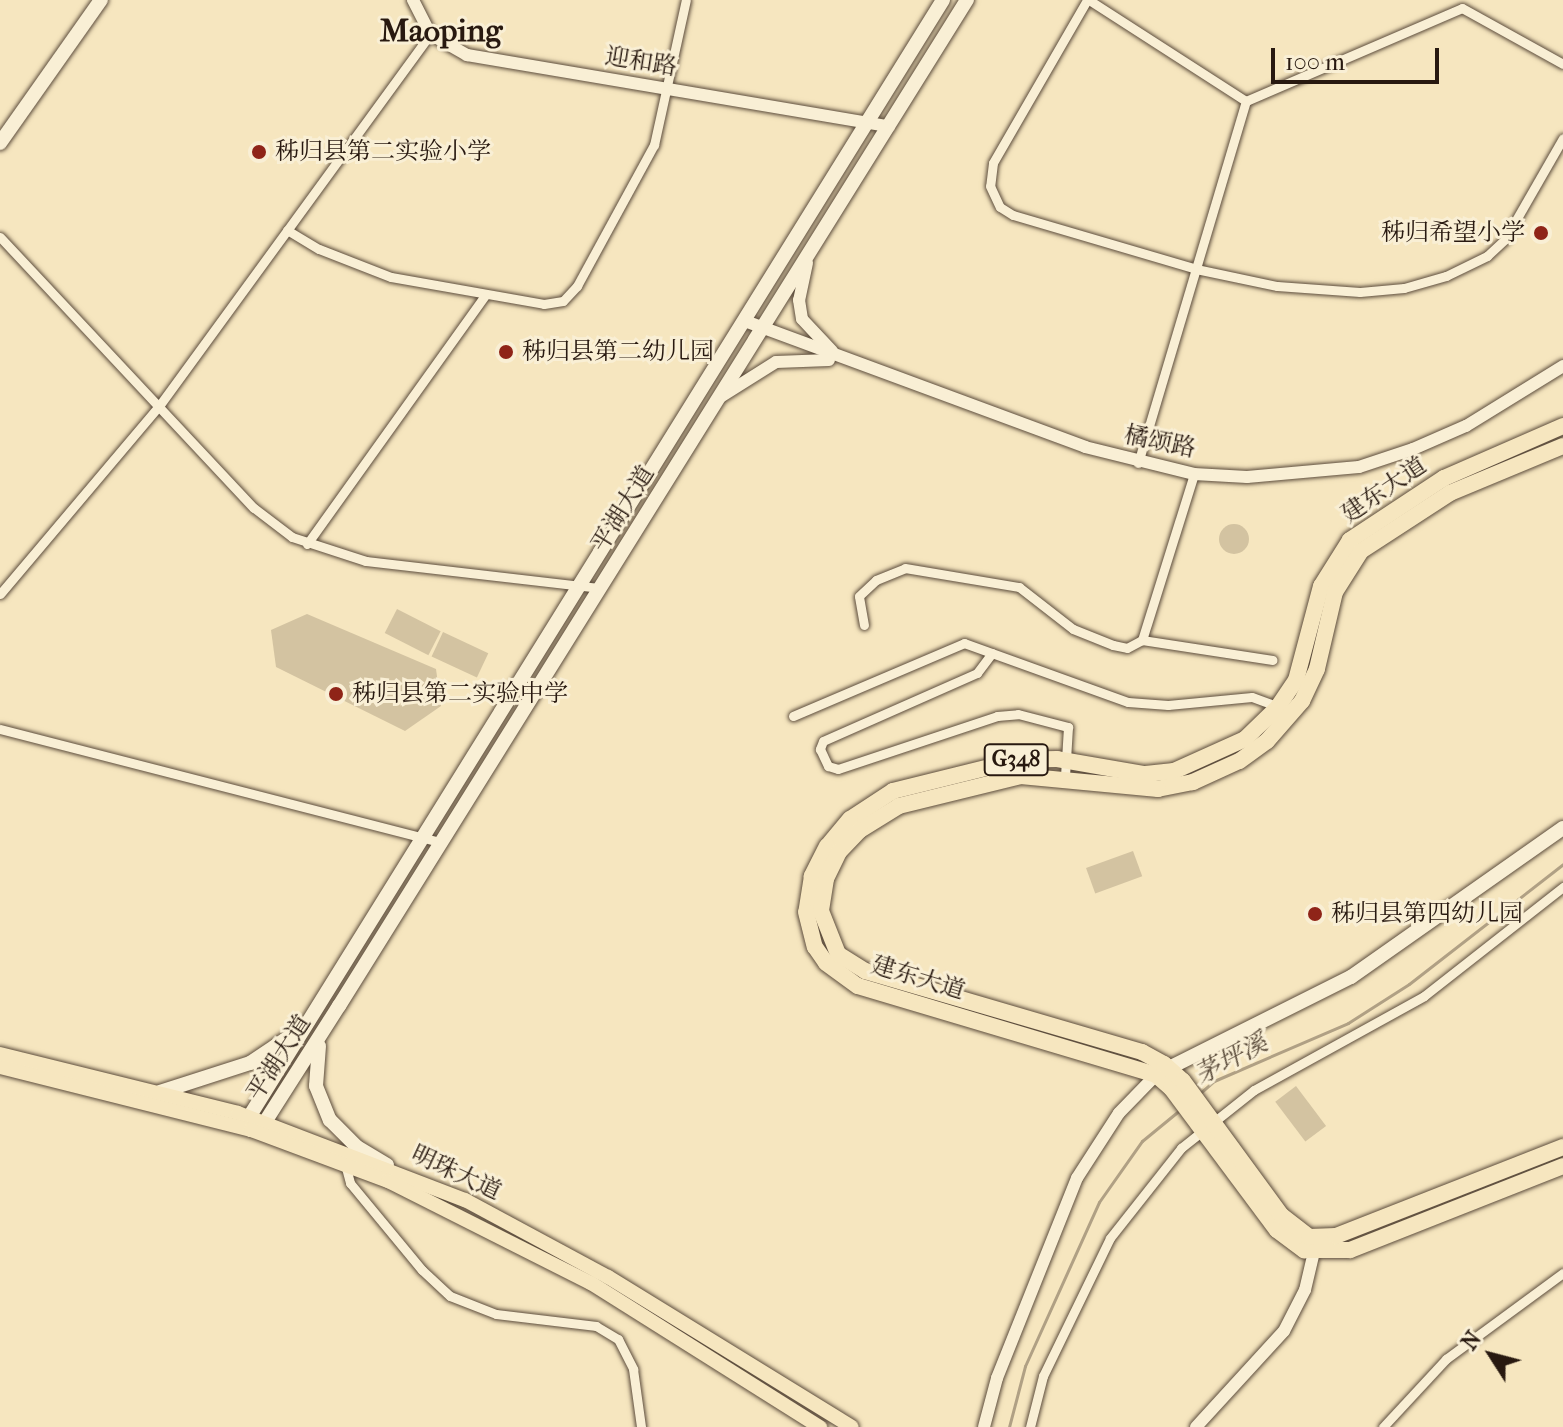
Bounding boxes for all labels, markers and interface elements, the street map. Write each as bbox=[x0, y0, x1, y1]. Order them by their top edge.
district label: Maoping bbox=[380, 12, 502, 50]
scale bar bbox=[1275, 32, 1443, 82]
street label: 迎和路 bbox=[603, 42, 679, 82]
text: 100 m bbox=[1285, 48, 1345, 76]
place label: 秭归县第二实验小学 bbox=[275, 138, 491, 166]
marker: 秭归县第二实验小学 bbox=[250, 143, 268, 161]
place label: 秭归希望小学 bbox=[1381, 219, 1525, 247]
marker: 秭归希望小学 bbox=[1532, 224, 1550, 242]
place label: 秭归县第二幼儿园 bbox=[522, 338, 714, 366]
marker: 秭归县第二幼儿园 bbox=[497, 343, 515, 361]
street label: 橘颂路 bbox=[1122, 420, 1198, 464]
street label: 建东大道 bbox=[1336, 451, 1432, 529]
street label: 平湖大道 bbox=[585, 461, 661, 557]
place label: 秭归县第二实验中学 bbox=[352, 680, 568, 708]
marker: 秭归县第二实验中学 bbox=[327, 685, 345, 703]
road number: G348 bbox=[982, 742, 1050, 778]
place label: 秭归县第四幼儿园 bbox=[1331, 900, 1523, 928]
marker: 秭归县第四幼儿园 bbox=[1306, 905, 1324, 923]
street label: 建东大道 bbox=[868, 950, 968, 1006]
street label: 平湖大道 bbox=[241, 1010, 317, 1106]
water label: 茅坪溪 bbox=[1189, 1027, 1273, 1091]
street label: 明珠大道 bbox=[406, 1140, 506, 1206]
north arrow bbox=[1451, 1315, 1531, 1395]
text: N bbox=[1456, 1327, 1487, 1355]

